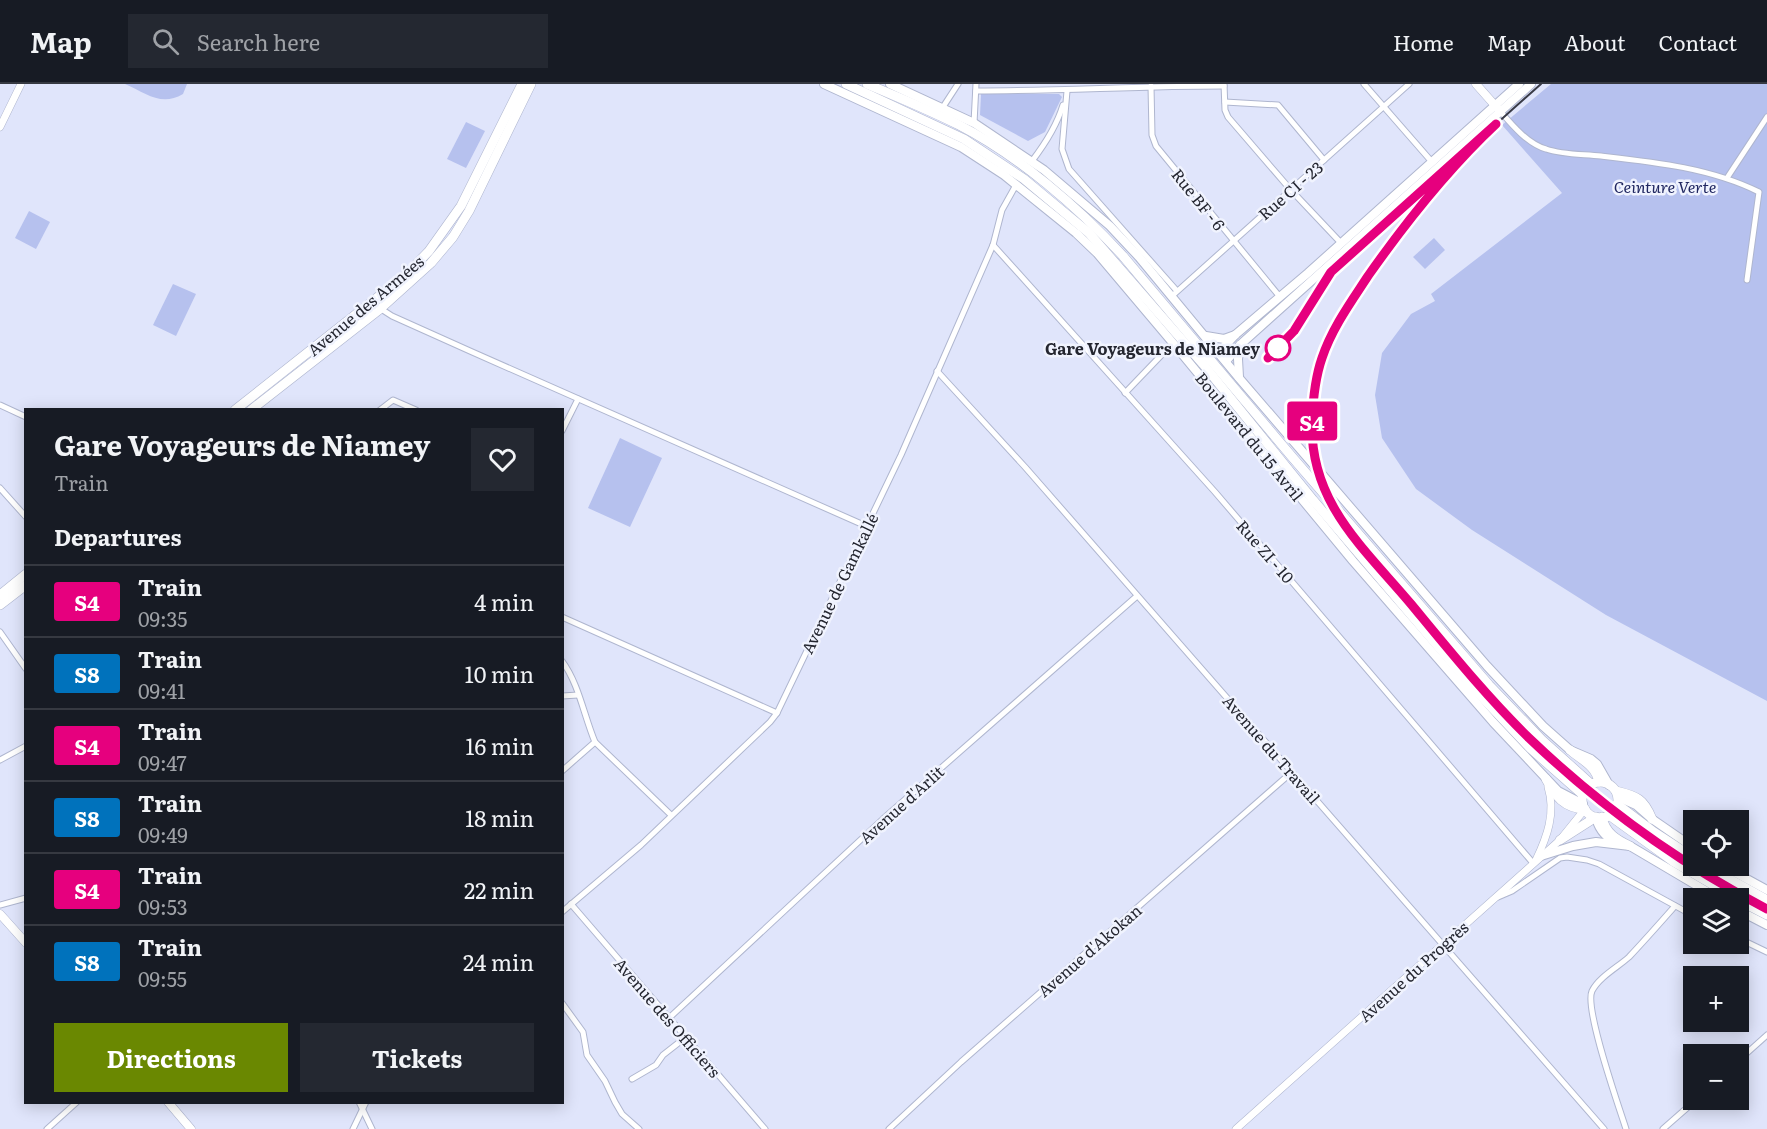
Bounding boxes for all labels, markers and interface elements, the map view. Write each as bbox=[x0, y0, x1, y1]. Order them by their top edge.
search box bbox=[128, 14, 548, 68]
text: Map bbox=[30, 20, 92, 62]
icon: search bbox=[149, 25, 182, 58]
text: Search here bbox=[197, 25, 320, 58]
text: Home bbox=[1393, 26, 1454, 57]
text: Map bbox=[1487, 26, 1531, 57]
text: About bbox=[1564, 26, 1626, 57]
text: Contact bbox=[1659, 26, 1737, 57]
street label: Rue CI - 23 bbox=[1252, 155, 1328, 225]
street label: Rue BF - 6 bbox=[1167, 163, 1232, 235]
park label: Ceinture Verte bbox=[1614, 174, 1716, 198]
street label: Avenue des Armées bbox=[302, 249, 428, 361]
marker: Gare Voyageurs de Niamey bbox=[1265, 335, 1291, 361]
place label: Gare Voyageurs de Niamey bbox=[1045, 336, 1260, 360]
street label: Boulevard du 15 Avril bbox=[1190, 366, 1310, 506]
line badge: S4 bbox=[1285, 402, 1339, 440]
text: S4 bbox=[1299, 406, 1325, 437]
text: Gare Voyageurs de Niamey bbox=[54, 423, 430, 465]
button: heart bbox=[471, 428, 534, 491]
text: Train bbox=[54, 467, 108, 497]
street label: Avenue de Gamkallé bbox=[795, 509, 883, 657]
street label: Rue ZI - 10 bbox=[1232, 514, 1300, 588]
text: Departures bbox=[54, 520, 181, 553]
text: Train bbox=[138, 570, 202, 603]
text: 4 min bbox=[474, 585, 534, 618]
text: S4 bbox=[74, 586, 100, 617]
text: 09:35 bbox=[138, 603, 187, 633]
text: Train bbox=[138, 642, 202, 675]
text: 10 min bbox=[465, 657, 534, 690]
text: S8 bbox=[74, 658, 100, 689]
text: 09:41 bbox=[138, 675, 185, 705]
street label: Avenue du Travail bbox=[1218, 689, 1326, 809]
text: Train bbox=[138, 714, 202, 747]
text: 16 min bbox=[466, 729, 534, 762]
text: S4 bbox=[74, 730, 100, 761]
text: 09:47 bbox=[138, 747, 187, 777]
street label: Avenue d'Arlit bbox=[853, 759, 949, 849]
text: Train bbox=[138, 786, 202, 819]
text: 18 min bbox=[465, 801, 534, 834]
text: S8 bbox=[74, 802, 100, 833]
map controls bbox=[1683, 810, 1749, 1110]
button: locate bbox=[1683, 810, 1749, 876]
text: 09:49 bbox=[138, 819, 188, 849]
text: Train bbox=[138, 858, 202, 891]
text: 22 min bbox=[464, 873, 534, 906]
text: S4 bbox=[74, 874, 100, 905]
button: layers bbox=[1683, 888, 1749, 954]
text: 09:53 bbox=[138, 891, 188, 921]
street label: Avenue d'Akokan bbox=[1032, 898, 1147, 1002]
street label: Avenue du Progrès bbox=[1353, 915, 1473, 1027]
text: Train bbox=[138, 930, 202, 963]
text: 24 min bbox=[463, 945, 534, 978]
text: S8 bbox=[74, 946, 100, 977]
street label: Avenue des Officiers bbox=[609, 952, 727, 1082]
text: 09:55 bbox=[138, 963, 187, 993]
button: + bbox=[1683, 966, 1749, 1032]
button: Directions bbox=[54, 1023, 288, 1092]
button: Tickets bbox=[300, 1023, 534, 1092]
button: − bbox=[1683, 1044, 1749, 1110]

